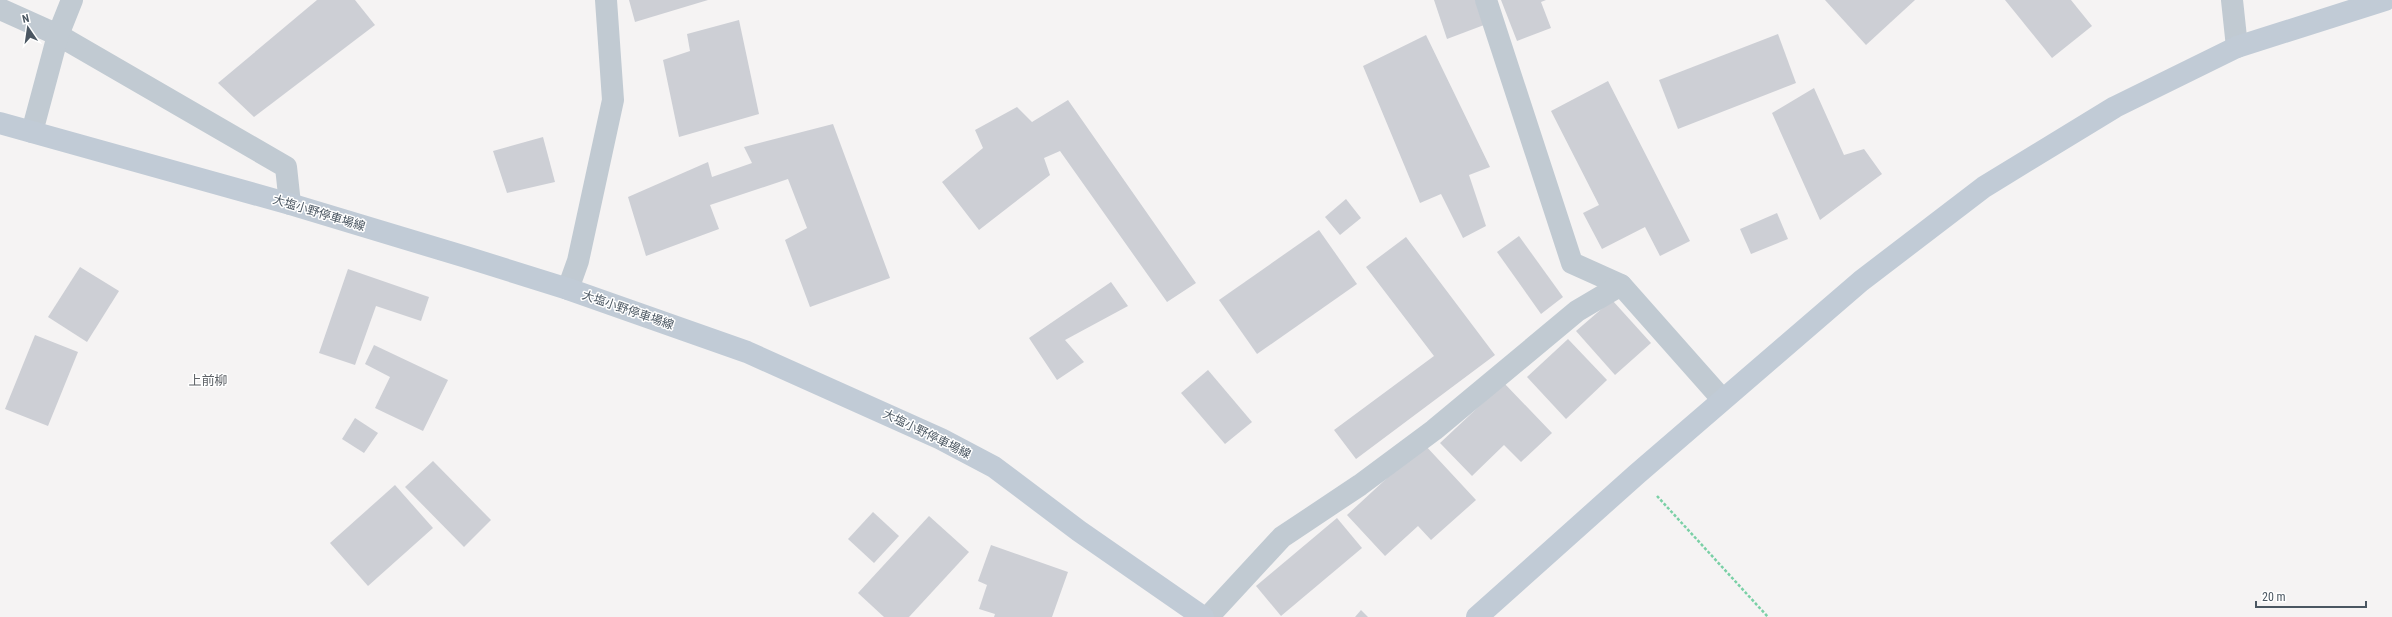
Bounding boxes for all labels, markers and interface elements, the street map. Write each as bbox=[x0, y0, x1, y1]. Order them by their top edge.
north arrow bbox=[8, 8, 48, 48]
text: N bbox=[21, 12, 31, 26]
street label: 大塩小野停車場線 bbox=[271, 192, 367, 234]
street label: 大塩小野停車場線 bbox=[580, 288, 676, 332]
district label: 上前柳 bbox=[188, 373, 228, 388]
street label: 大塩小野停車場線 bbox=[881, 407, 973, 461]
scale bar bbox=[2256, 583, 2366, 609]
text: 20 m bbox=[2262, 590, 2286, 604]

